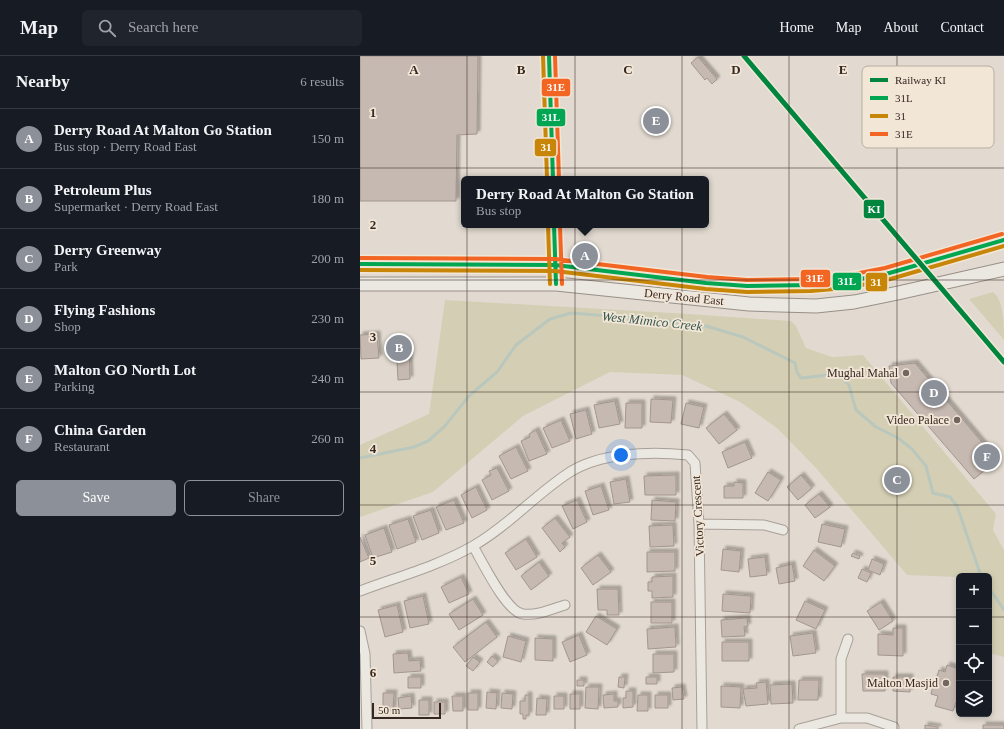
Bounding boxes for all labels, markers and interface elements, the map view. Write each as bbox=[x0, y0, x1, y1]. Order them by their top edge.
search box bbox=[82, 10, 362, 46]
text: Map bbox=[20, 17, 58, 38]
icon: search bbox=[96, 17, 118, 39]
text: Search here bbox=[128, 19, 198, 35]
text: Home bbox=[780, 20, 814, 35]
text: Map bbox=[836, 20, 861, 35]
text: About bbox=[883, 20, 918, 35]
text: Contact bbox=[940, 20, 984, 35]
text: A bbox=[409, 62, 419, 77]
text: B bbox=[517, 62, 526, 77]
text: C bbox=[623, 62, 633, 77]
text: D bbox=[731, 62, 741, 77]
text: E bbox=[839, 62, 847, 77]
legend bbox=[862, 66, 994, 148]
text: Nearby bbox=[16, 72, 70, 91]
text: 6 results bbox=[300, 74, 344, 89]
text: Railway KI bbox=[895, 74, 946, 86]
line badge: 31E bbox=[541, 78, 571, 97]
text: 31E bbox=[547, 81, 565, 93]
text: 31L bbox=[895, 92, 913, 104]
text: 1 bbox=[370, 105, 376, 120]
pin: E bbox=[643, 106, 669, 136]
line badge: 31L bbox=[536, 108, 566, 127]
text: 31 bbox=[895, 110, 906, 122]
text: 31L bbox=[542, 111, 560, 123]
text: Derry Road At Malton Go Station bbox=[54, 122, 272, 138]
text: 31E bbox=[895, 128, 913, 140]
text: A bbox=[24, 131, 34, 146]
text: 150 m bbox=[311, 131, 344, 146]
line badge: 31 bbox=[534, 138, 557, 157]
text: Bus stop · Derry Road East bbox=[54, 139, 197, 154]
text: 31 bbox=[541, 141, 552, 153]
popup bbox=[461, 176, 709, 228]
text: Petroleum Plus bbox=[54, 182, 152, 198]
text: Derry Road At Malton Go Station bbox=[476, 186, 694, 202]
text: B bbox=[25, 191, 33, 206]
text: 180 m bbox=[311, 191, 344, 206]
text: Supermarket · Derry Road East bbox=[54, 199, 218, 214]
line badge: KI bbox=[863, 199, 885, 219]
text: Bus stop bbox=[476, 203, 521, 218]
text: KI bbox=[868, 203, 880, 215]
text: 2 bbox=[370, 217, 376, 232]
pin: A bbox=[572, 241, 598, 271]
text: Derry Greenway bbox=[54, 242, 162, 258]
text: C bbox=[24, 251, 34, 266]
text: 200 m bbox=[311, 251, 344, 266]
text: Park bbox=[54, 259, 78, 274]
line badge: 31E bbox=[800, 269, 831, 288]
text: 31E bbox=[806, 272, 824, 284]
line badge: 31L bbox=[832, 272, 862, 291]
line badge: 31 bbox=[865, 272, 888, 292]
text: 31L bbox=[838, 275, 856, 287]
text: 31 bbox=[871, 276, 882, 288]
street label: Derry Road East bbox=[643, 286, 725, 308]
text: Flying Fashions bbox=[54, 302, 155, 318]
water label: West Mimico Creek bbox=[601, 308, 703, 334]
text: D bbox=[24, 311, 34, 326]
text: 230 m bbox=[311, 311, 344, 326]
text: Shop bbox=[54, 319, 81, 334]
text: 3 bbox=[370, 329, 377, 344]
pin: B bbox=[386, 333, 412, 363]
text: Malton GO North Lot bbox=[54, 362, 196, 378]
place label: Mughal Mahal bbox=[827, 366, 899, 380]
marker: Mughal Mahal bbox=[901, 368, 911, 378]
text: E bbox=[25, 371, 33, 386]
text: 240 m bbox=[311, 371, 344, 386]
pin: D bbox=[921, 378, 947, 408]
text: Parking bbox=[54, 379, 94, 394]
place label: Video Palace bbox=[886, 413, 949, 427]
marker: Video Palace bbox=[952, 415, 962, 425]
text: China Garden bbox=[54, 422, 146, 438]
text: F bbox=[25, 431, 33, 446]
text: 260 m bbox=[311, 431, 344, 446]
text: Restaurant bbox=[54, 439, 110, 454]
text: 4 bbox=[370, 441, 377, 456]
pin: F bbox=[974, 442, 1000, 472]
your location bbox=[611, 445, 631, 465]
pin: C bbox=[884, 465, 910, 495]
street label: Victory Crescent bbox=[689, 475, 707, 557]
button: Save bbox=[16, 480, 176, 516]
button: Share bbox=[184, 480, 344, 516]
text: 5 bbox=[370, 553, 377, 568]
map controls bbox=[956, 573, 992, 717]
button: + bbox=[956, 573, 992, 609]
button: − bbox=[956, 609, 992, 645]
button: locate bbox=[956, 645, 992, 681]
text: 6 bbox=[370, 665, 377, 680]
place label: Malton Masjid bbox=[867, 676, 938, 690]
marker: Malton Masjid bbox=[941, 678, 951, 688]
button: layers bbox=[956, 681, 992, 717]
scale bar bbox=[372, 701, 441, 720]
text: 50 m bbox=[378, 704, 400, 716]

